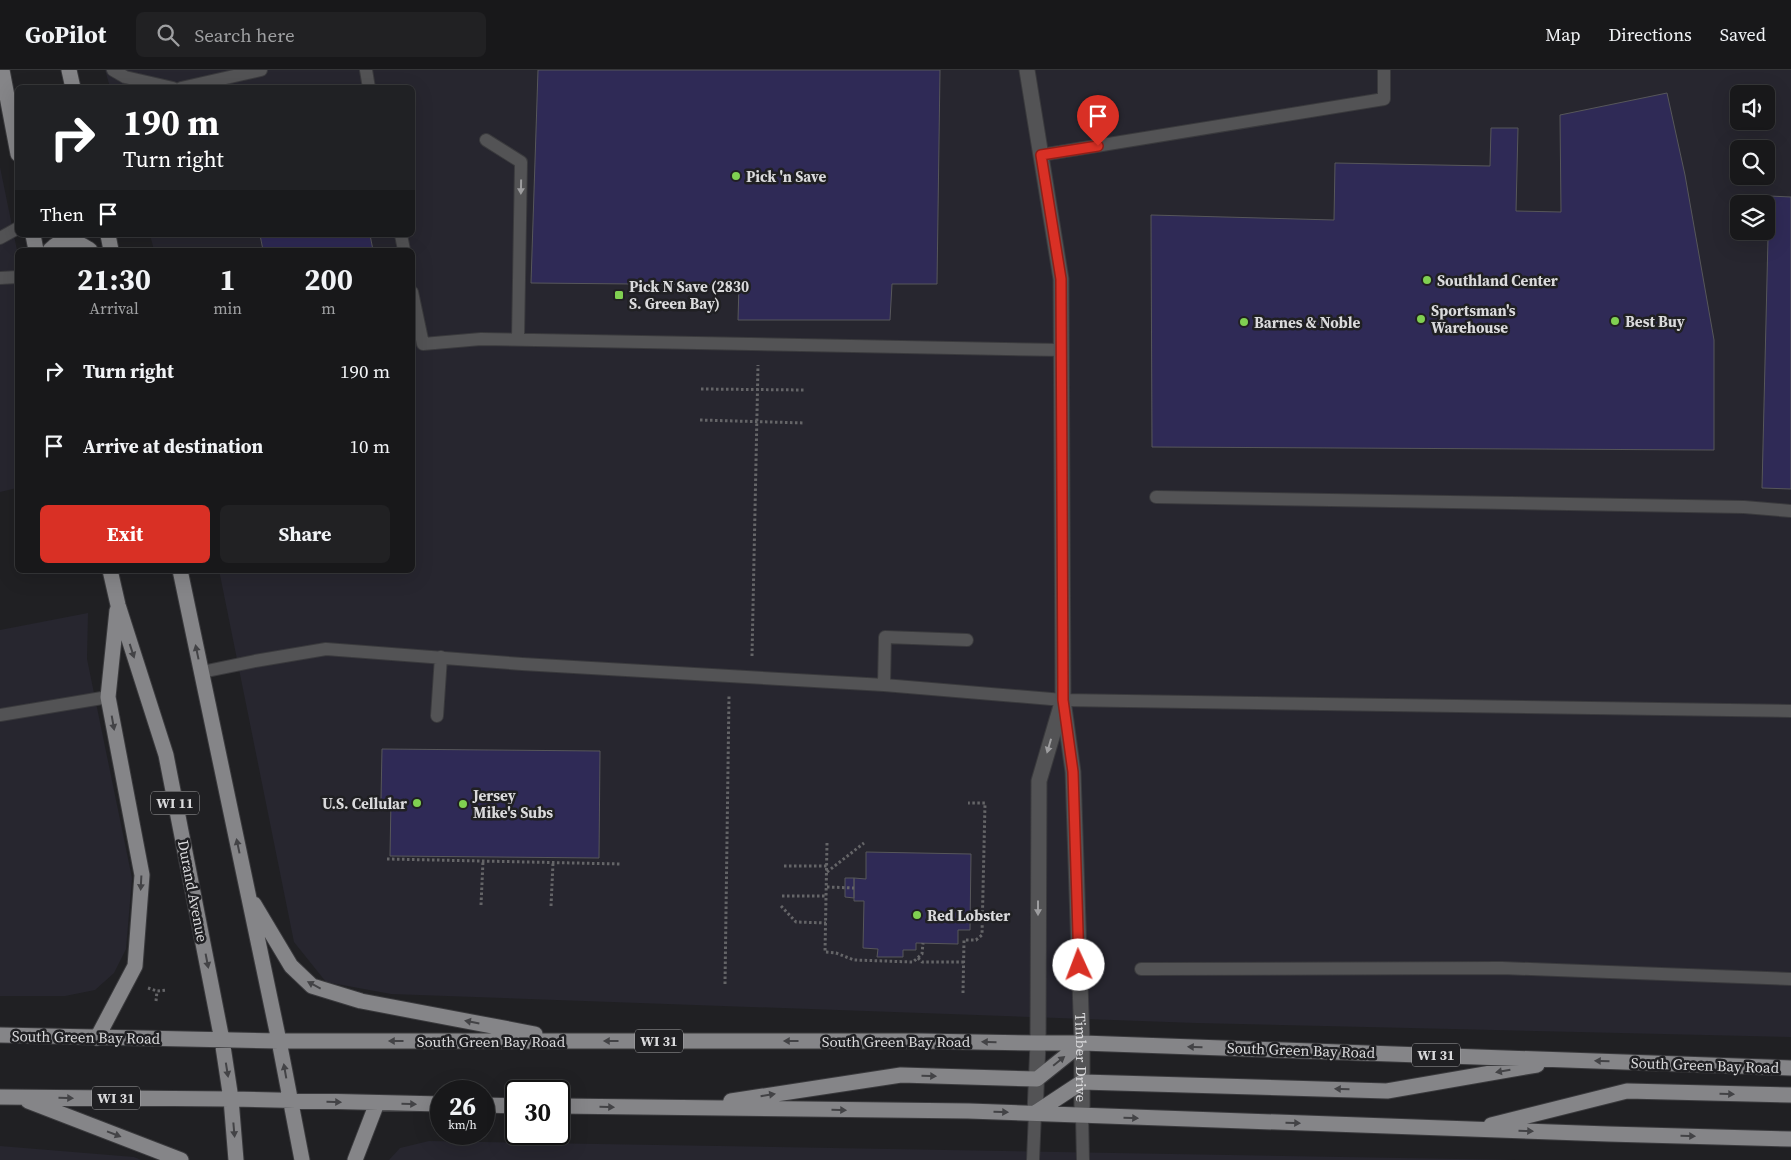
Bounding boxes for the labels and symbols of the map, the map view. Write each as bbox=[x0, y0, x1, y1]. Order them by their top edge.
pin bbox=[1077, 95, 1119, 146]
place label: Pick 'n Save bbox=[746, 166, 826, 187]
marker: Pick 'n Save bbox=[730, 170, 742, 182]
one-way arrow bbox=[517, 179, 525, 195]
place label: Southland Center bbox=[1437, 270, 1558, 291]
marker: Southland Center bbox=[1421, 274, 1433, 286]
place label: Pick N Save (2830 S. Green Bay) bbox=[629, 276, 749, 314]
marker: Pick N Save (2830 S. Green Bay) bbox=[613, 289, 625, 301]
place label: Sportsman's Warehouse bbox=[1431, 300, 1516, 338]
place label: Best Buy bbox=[1625, 311, 1685, 332]
place label: Barnes & Noble bbox=[1254, 312, 1361, 333]
marker: Sportsman's Warehouse bbox=[1415, 313, 1427, 325]
marker: Best Buy bbox=[1609, 315, 1621, 327]
marker: Barnes & Noble bbox=[1238, 316, 1250, 328]
one-way arrow bbox=[129, 643, 137, 658]
one-way arrow bbox=[193, 644, 201, 660]
one-way arrow bbox=[109, 715, 117, 731]
one-way arrow bbox=[1045, 739, 1053, 754]
place label: Jersey Mike's Subs bbox=[472, 785, 553, 823]
road number: WI 11 bbox=[151, 791, 199, 814]
place label: U.S. Cellular bbox=[322, 793, 407, 814]
marker: U.S. Cellular bbox=[411, 797, 423, 809]
marker: Jersey Mike's Subs bbox=[457, 798, 469, 810]
street label: Durand Avenue bbox=[173, 838, 213, 944]
one-way arrow bbox=[234, 838, 242, 853]
one-way arrow bbox=[137, 875, 145, 891]
one-way arrow bbox=[1034, 900, 1042, 916]
place label: Red Lobster bbox=[927, 905, 1010, 926]
marker: Red Lobster bbox=[911, 909, 923, 921]
position arrow bbox=[1052, 938, 1104, 990]
one-way arrow bbox=[203, 954, 211, 970]
one-way arrow bbox=[307, 981, 322, 989]
street label: Timber Drive bbox=[1070, 1012, 1093, 1102]
one-way arrow bbox=[464, 1018, 479, 1026]
street label: South Green Bay Road bbox=[12, 1025, 161, 1049]
road number: WI 31 bbox=[635, 1029, 683, 1052]
street label: South Green Bay Road bbox=[417, 1031, 566, 1052]
street label: South Green Bay Road bbox=[822, 1031, 971, 1052]
one-way arrow bbox=[388, 1037, 404, 1045]
one-way arrow bbox=[603, 1037, 619, 1045]
one-way arrow bbox=[783, 1037, 799, 1045]
street label: South Green Bay Road bbox=[1227, 1037, 1376, 1063]
one-way arrow bbox=[981, 1038, 997, 1046]
one-way arrow bbox=[1187, 1042, 1203, 1050]
road number: WI 31 bbox=[1412, 1044, 1460, 1066]
street label: South Green Bay Road bbox=[1631, 1052, 1780, 1078]
one-way arrow bbox=[1053, 1056, 1065, 1067]
one-way arrow bbox=[1594, 1057, 1610, 1065]
one-way arrow bbox=[223, 1062, 231, 1078]
one-way arrow bbox=[280, 1063, 288, 1079]
one-way arrow bbox=[1495, 1067, 1511, 1075]
one-way arrow bbox=[921, 1072, 937, 1080]
speed limit sign: 30 bbox=[505, 1080, 570, 1145]
one-way arrow bbox=[1334, 1085, 1350, 1093]
road number: WI 31 bbox=[92, 1086, 140, 1110]
one-way arrow bbox=[1719, 1090, 1735, 1098]
one-way arrow bbox=[760, 1091, 776, 1099]
one-way arrow bbox=[58, 1094, 74, 1102]
one-way arrow bbox=[326, 1098, 342, 1106]
one-way arrow bbox=[402, 1100, 418, 1108]
one-way arrow bbox=[600, 1103, 616, 1111]
one-way arrow bbox=[831, 1106, 847, 1114]
one-way arrow bbox=[993, 1108, 1009, 1116]
one-way arrow bbox=[1123, 1114, 1139, 1122]
one-way arrow bbox=[1286, 1120, 1302, 1128]
one-way arrow bbox=[230, 1122, 238, 1138]
one-way arrow bbox=[1518, 1127, 1534, 1135]
one-way arrow bbox=[107, 1130, 122, 1138]
one-way arrow bbox=[1680, 1132, 1696, 1140]

